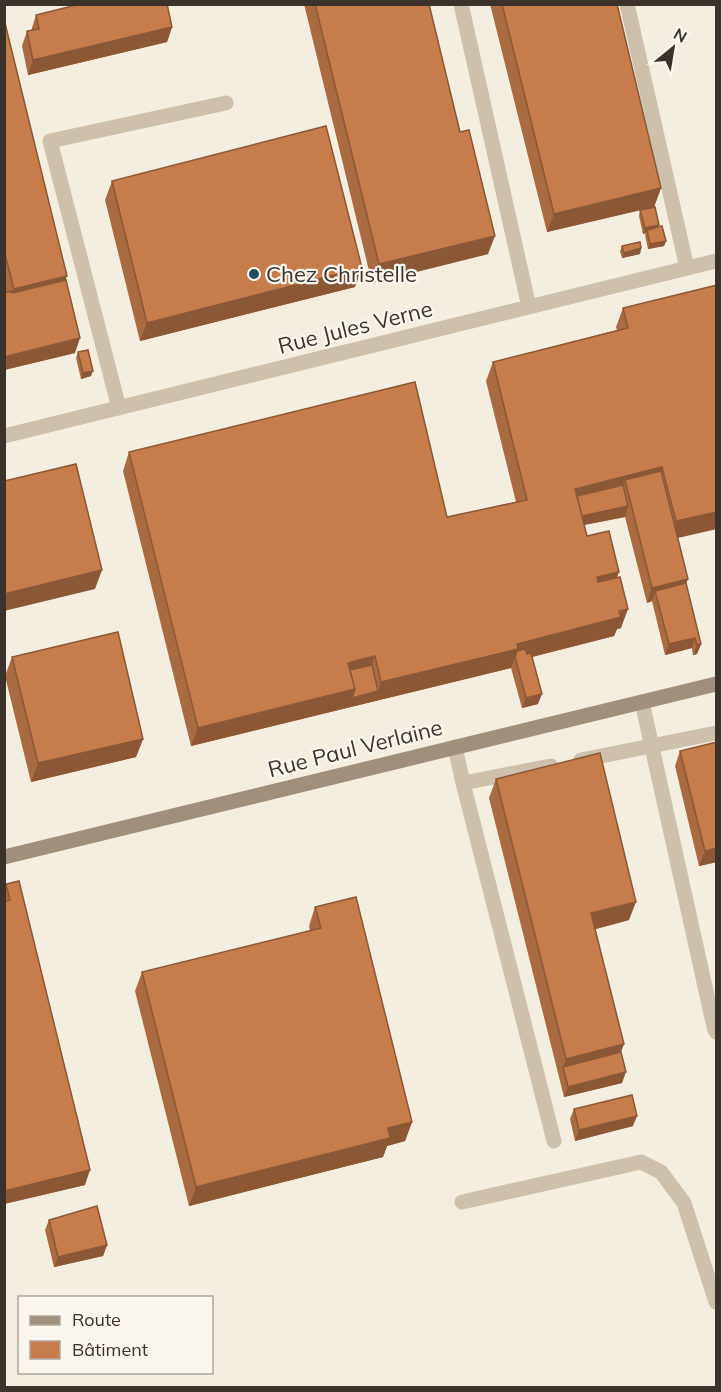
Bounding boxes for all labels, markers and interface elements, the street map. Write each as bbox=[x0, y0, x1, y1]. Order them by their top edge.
north arrow bbox=[643, 18, 703, 78]
text: N bbox=[670, 23, 691, 47]
place label: Chez Christelle bbox=[266, 260, 417, 288]
marker: Chez Christelle bbox=[247, 267, 261, 281]
street label: Rue Jules Verne bbox=[275, 294, 435, 360]
street label: Rue Paul Verlaine bbox=[265, 713, 445, 783]
legend bbox=[18, 1296, 213, 1374]
text: Route bbox=[72, 1308, 121, 1331]
text: Bâtiment bbox=[72, 1338, 148, 1361]

